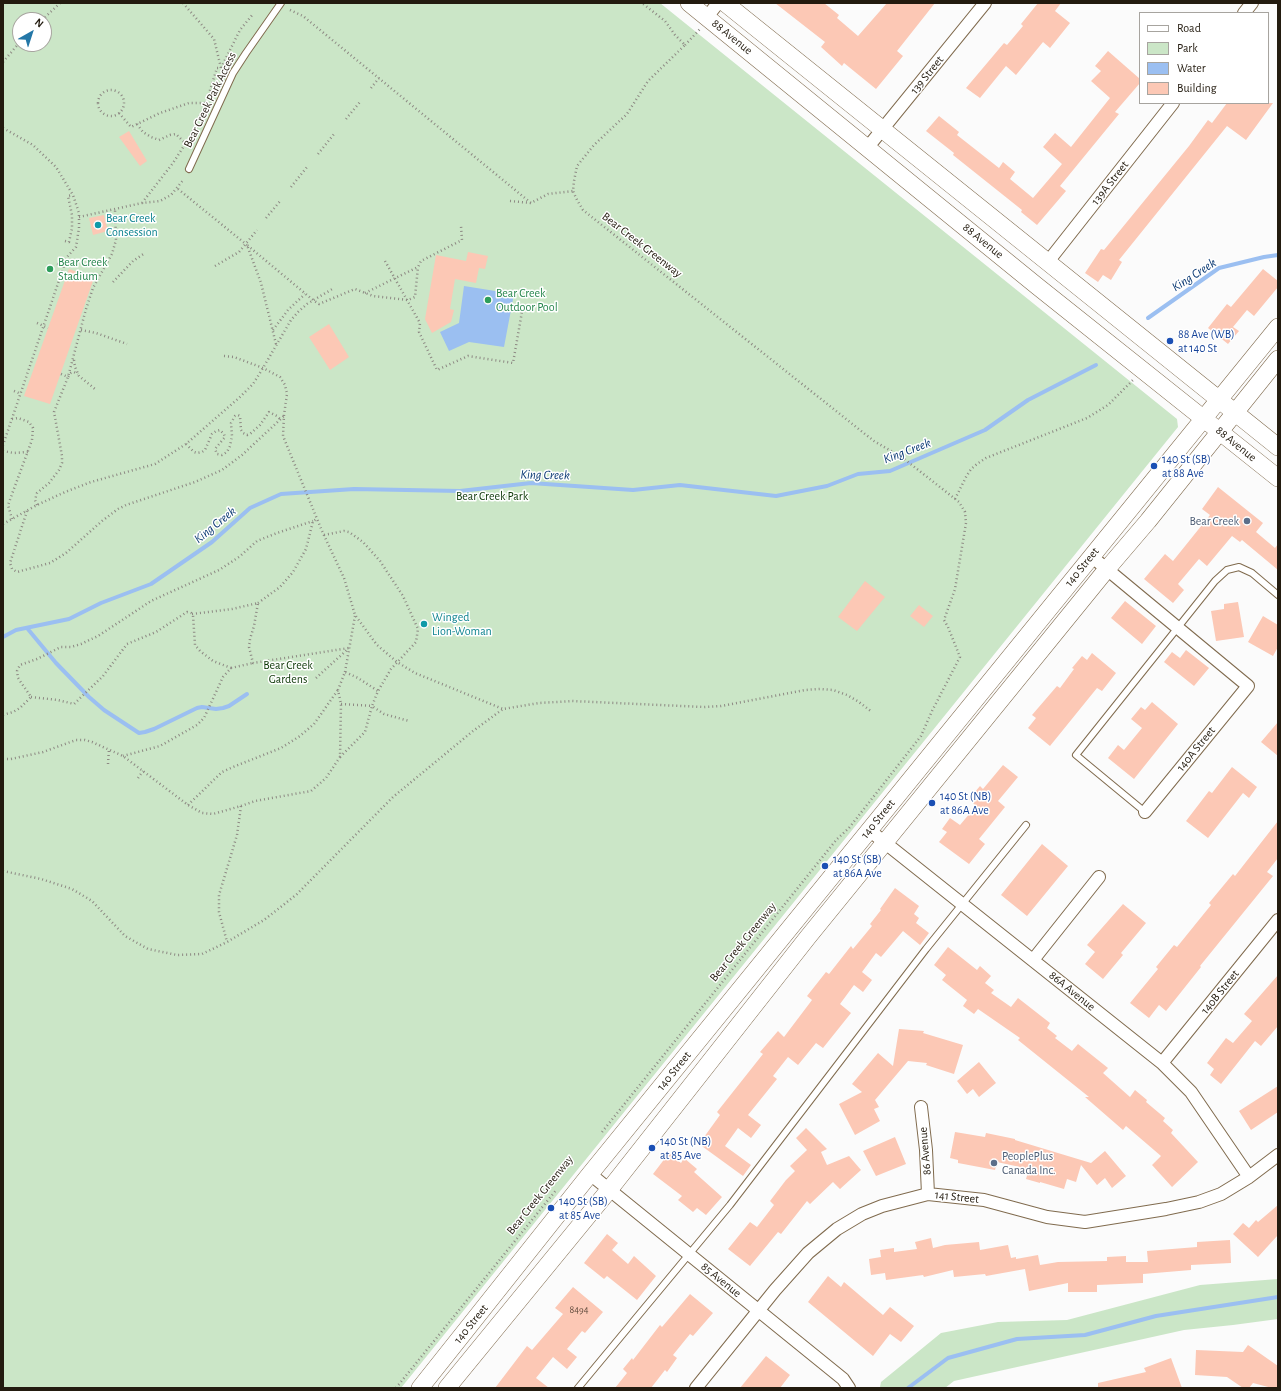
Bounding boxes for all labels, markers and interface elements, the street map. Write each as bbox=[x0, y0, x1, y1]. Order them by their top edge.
north arrow bbox=[12, 12, 52, 52]
legend bbox=[1139, 12, 1269, 104]
text: N bbox=[33, 16, 46, 30]
street label: 88 Avenue bbox=[709, 16, 755, 58]
text: Road bbox=[1177, 22, 1201, 34]
text: Park bbox=[1177, 42, 1198, 54]
street label: Bear Creek Park Access bbox=[181, 50, 239, 150]
street label: 139 Street bbox=[907, 53, 947, 97]
text: Water bbox=[1177, 62, 1206, 74]
text: Building bbox=[1177, 82, 1217, 94]
street label: 139A Street bbox=[1088, 158, 1132, 208]
street label: Bear Creek Greenway bbox=[599, 209, 685, 281]
place label: Bear Creek Consession bbox=[106, 211, 158, 239]
marker: Bear Creek Consession bbox=[93, 220, 103, 230]
street label: 88 Avenue bbox=[960, 220, 1006, 262]
place label: Bear Creek Stadium bbox=[58, 255, 108, 283]
water label: King Creek bbox=[1169, 255, 1219, 295]
marker: Bear Creek Stadium bbox=[45, 264, 55, 274]
place label: Bear Creek Outdoor Pool bbox=[496, 286, 558, 314]
marker: Bear Creek Outdoor Pool bbox=[483, 295, 493, 305]
place label: 88 Ave (WB) at 140 St bbox=[1178, 327, 1235, 355]
marker: 88 Ave (WB) at 140 St bbox=[1165, 336, 1175, 346]
street label: 88 Avenue bbox=[1213, 423, 1259, 465]
water label: King Creek bbox=[881, 435, 933, 467]
place label: 140 St (SB) at 88 Ave bbox=[1162, 452, 1211, 480]
marker: 140 St (SB) at 88 Ave bbox=[1149, 461, 1159, 471]
water label: King Creek bbox=[520, 467, 570, 483]
park label: Bear Creek Park bbox=[456, 489, 528, 503]
water label: King Creek bbox=[191, 503, 239, 547]
place label: Bear Creek bbox=[1189, 514, 1239, 528]
marker: Bear Creek bbox=[1242, 516, 1252, 526]
street label: 140 Street bbox=[1062, 544, 1102, 590]
place label: Winged Lion-Woman bbox=[432, 610, 492, 638]
marker: Winged Lion-Woman bbox=[419, 619, 429, 629]
park label: Bear Creek Gardens bbox=[263, 658, 313, 686]
street label: 140A Street bbox=[1174, 724, 1218, 774]
place label: 140 St (NB) at 86A Ave bbox=[940, 789, 991, 817]
street label: 140 Street bbox=[858, 796, 898, 842]
marker: 140 St (NB) at 86A Ave bbox=[927, 798, 937, 808]
place label: 140 St (SB) at 86A Ave bbox=[833, 852, 882, 880]
marker: 140 St (SB) at 86A Ave bbox=[820, 861, 830, 871]
street label: Bear Creek Greenway bbox=[707, 899, 779, 985]
street label: 140B Street bbox=[1198, 967, 1242, 1017]
street label: 86A Avenue bbox=[1046, 968, 1098, 1014]
street label: 140 Street bbox=[654, 1048, 694, 1094]
street label: 86 Avenue bbox=[916, 1126, 934, 1176]
place label: 140 St (NB) at 85 Ave bbox=[660, 1134, 711, 1162]
marker: 140 St (NB) at 85 Ave bbox=[647, 1143, 657, 1153]
place label: PeoplePlus Canada Inc. bbox=[1002, 1149, 1055, 1177]
street label: Bear Creek Greenway bbox=[504, 1152, 576, 1238]
marker: PeoplePlus Canada Inc. bbox=[989, 1158, 999, 1168]
street label: 141 Street bbox=[934, 1188, 980, 1206]
place label: 140 St (SB) at 85 Ave bbox=[559, 1194, 608, 1222]
marker: 140 St (SB) at 85 Ave bbox=[546, 1203, 556, 1213]
street label: 85 Avenue bbox=[698, 1259, 744, 1301]
street label: 140 Street bbox=[451, 1301, 491, 1347]
house number: 8494 bbox=[569, 1304, 589, 1316]

